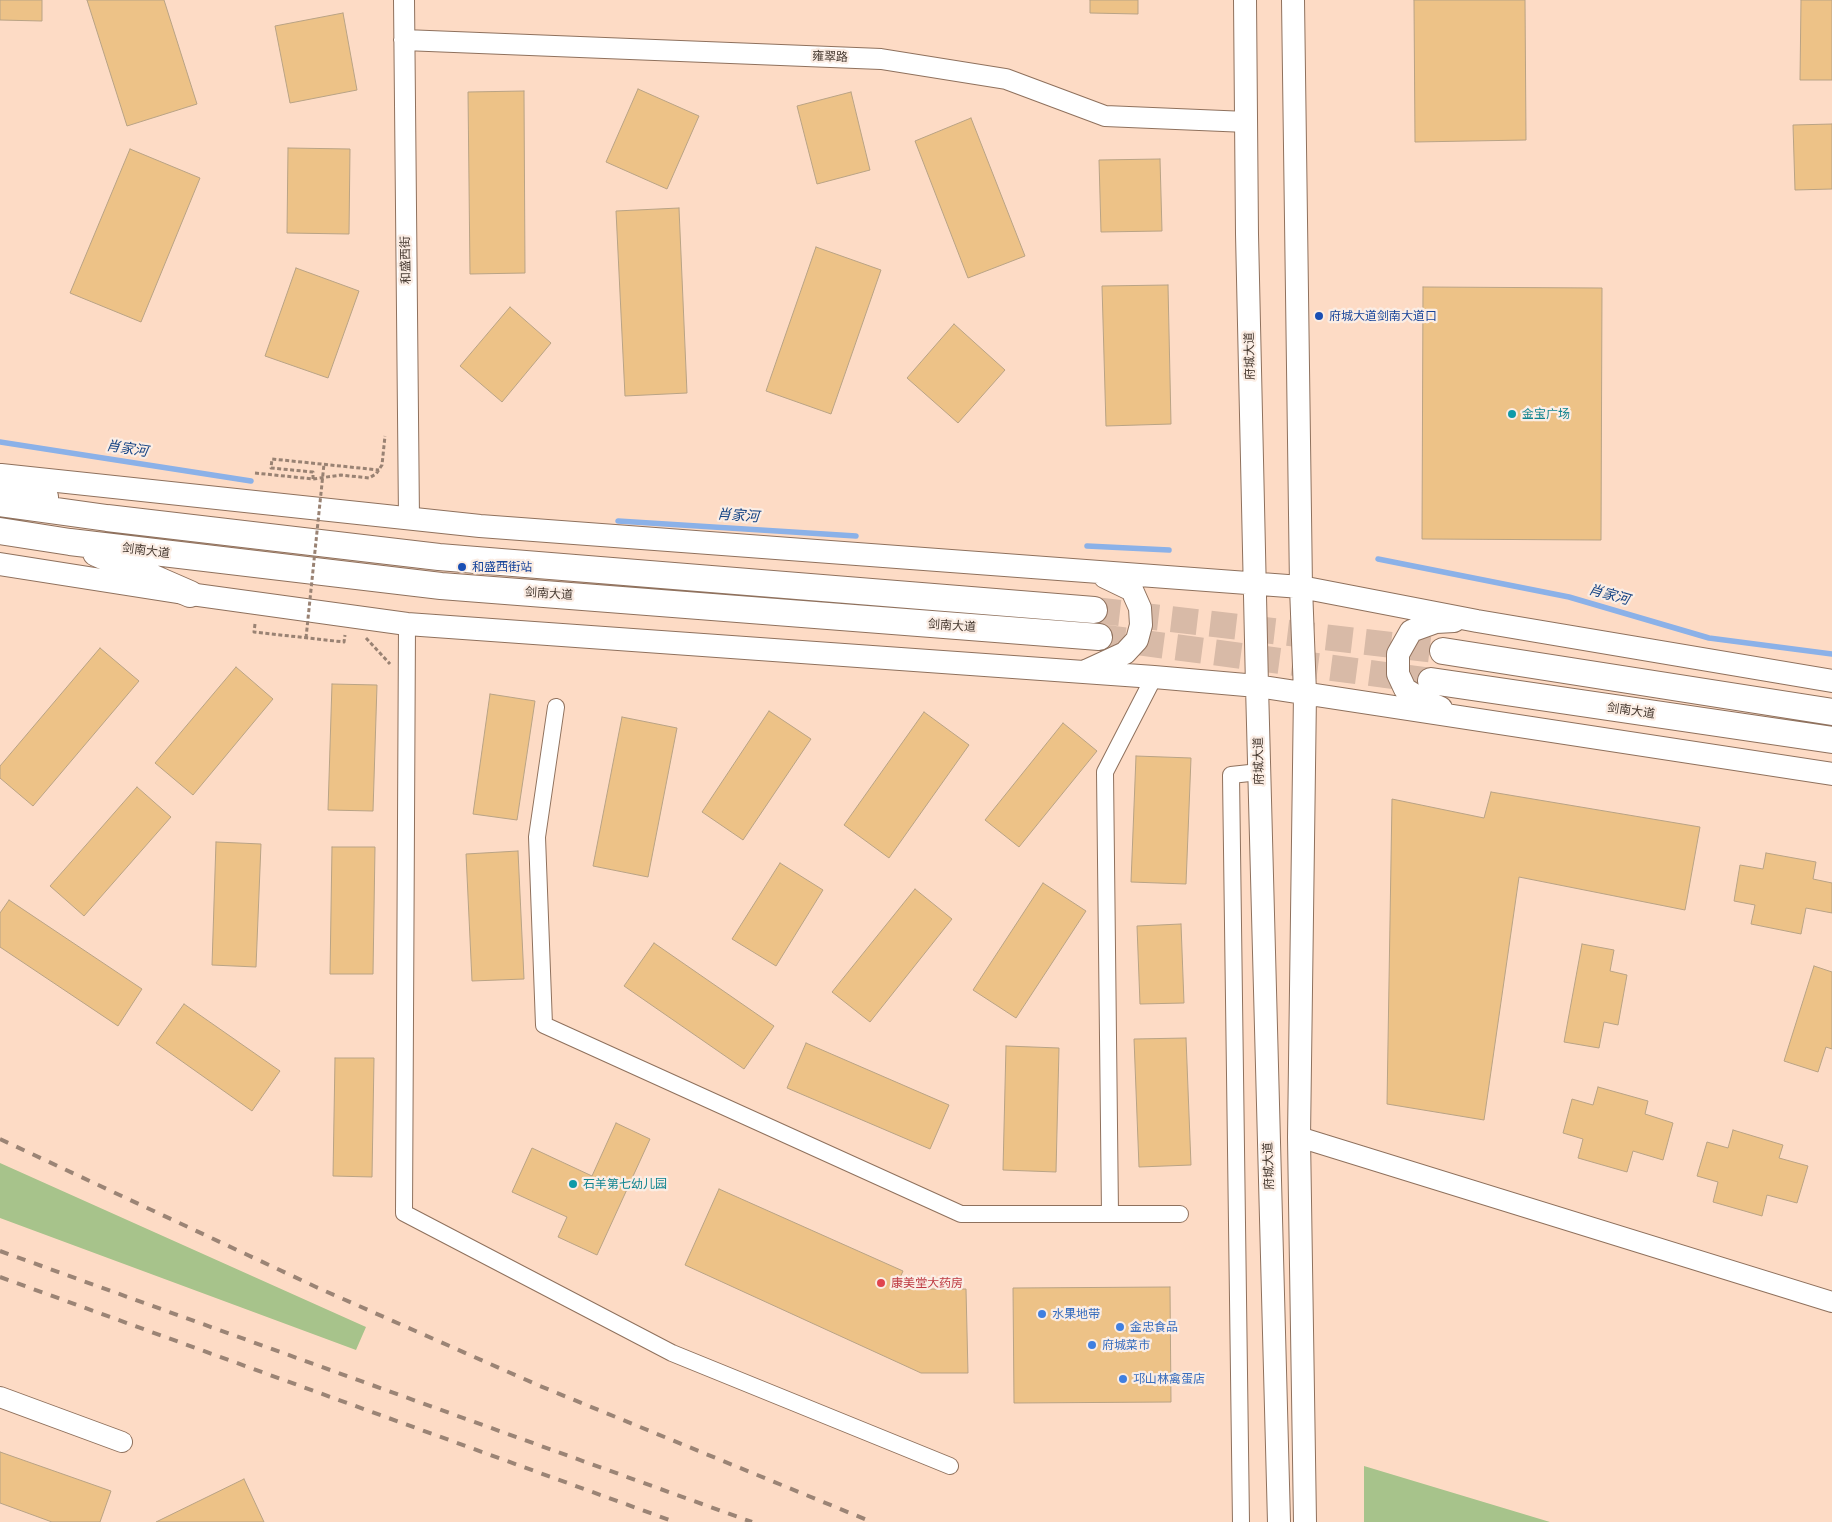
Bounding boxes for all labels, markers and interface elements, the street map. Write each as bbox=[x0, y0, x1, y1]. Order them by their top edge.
street label: 雍翠路 bbox=[812, 49, 848, 65]
street label: 和盛西街 bbox=[398, 236, 414, 284]
place label: 府城大道剑南大道口 bbox=[1329, 309, 1437, 323]
marker: 府城大道剑南大道口 bbox=[1313, 310, 1325, 322]
street label: 府城大道 bbox=[1242, 332, 1258, 380]
place label: 金宝广场 bbox=[1522, 407, 1570, 421]
marker: 金宝广场 bbox=[1506, 408, 1518, 420]
water label: 肖家河 bbox=[105, 437, 149, 461]
water label: 肖家河 bbox=[716, 506, 760, 526]
street label: 剑南大道 bbox=[121, 541, 171, 561]
place label: 和盛西街站 bbox=[472, 560, 532, 574]
marker: 和盛西街站 bbox=[456, 561, 468, 573]
water label: 肖家河 bbox=[1586, 581, 1632, 609]
street label: 剑南大道 bbox=[525, 585, 573, 603]
street label: 剑南大道 bbox=[928, 617, 976, 635]
street label: 剑南大道 bbox=[1606, 701, 1656, 721]
street label: 府城大道 bbox=[1251, 737, 1267, 785]
street label: 府城大道 bbox=[1261, 1142, 1277, 1190]
place label: 石羊第七幼儿园 bbox=[583, 1177, 667, 1191]
marker: 石羊第七幼儿园 bbox=[567, 1178, 579, 1190]
place label: 康美堂大药房 bbox=[891, 1276, 963, 1290]
marker: 康美堂大药房 bbox=[875, 1277, 887, 1289]
place label: 水果地带 bbox=[1052, 1307, 1100, 1321]
marker: 水果地带 bbox=[1036, 1308, 1048, 1320]
place label: 金忠食品 bbox=[1130, 1320, 1178, 1334]
marker: 金忠食品 bbox=[1114, 1321, 1126, 1333]
place label: 府城菜市 bbox=[1102, 1338, 1150, 1352]
marker: 府城菜市 bbox=[1086, 1339, 1098, 1351]
place label: 邛山林禽蛋店 bbox=[1133, 1372, 1205, 1386]
marker: 邛山林禽蛋店 bbox=[1117, 1373, 1129, 1385]

